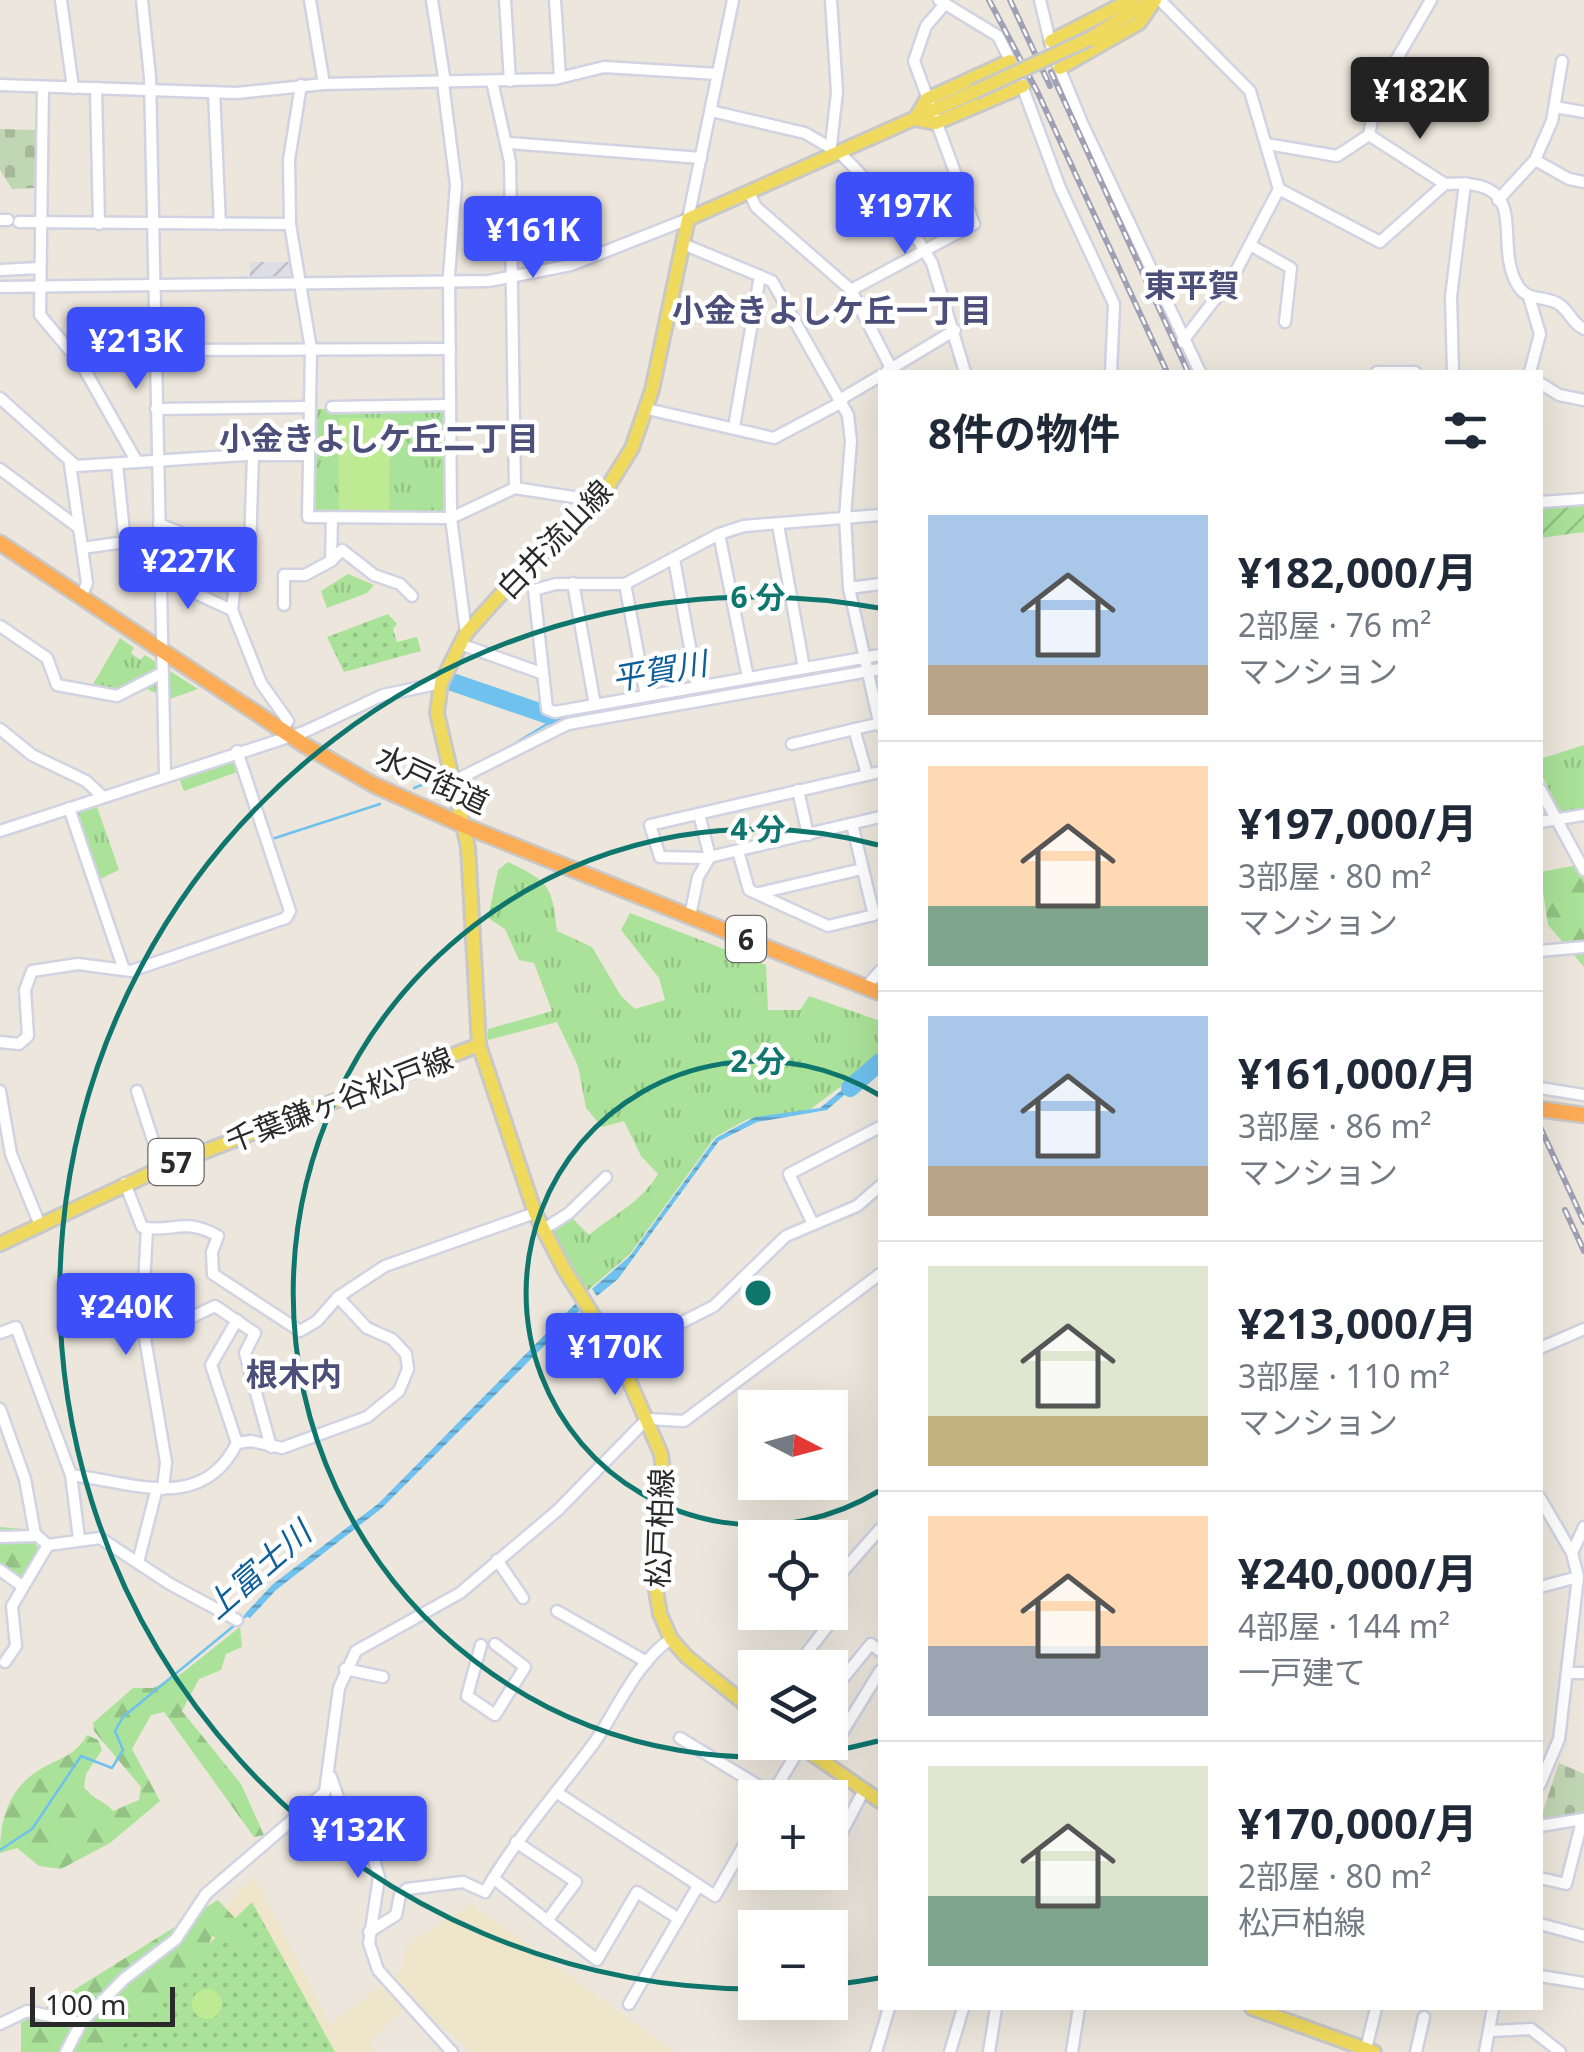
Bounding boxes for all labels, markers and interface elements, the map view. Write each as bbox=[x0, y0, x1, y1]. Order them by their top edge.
pin: ¥182K bbox=[1350, 57, 1490, 142]
text: ¥182K bbox=[1373, 68, 1467, 111]
pin: ¥197K bbox=[835, 172, 975, 257]
text: ¥197K bbox=[858, 183, 952, 226]
pin: ¥161K bbox=[463, 196, 603, 281]
text: ¥161K bbox=[486, 207, 580, 250]
district label: 東平賀 bbox=[1144, 263, 1240, 306]
district label: 小金きよしケ丘一丁目 bbox=[672, 288, 992, 331]
pin: ¥213K bbox=[66, 307, 206, 392]
text: ¥213K bbox=[89, 318, 183, 361]
icon: filters bbox=[1438, 403, 1493, 458]
text: 8件の物件 bbox=[928, 404, 1120, 461]
district label: 小金きよしケ丘二丁目 bbox=[219, 416, 539, 459]
street label: 白井流山線 bbox=[487, 471, 621, 607]
pin: ¥227K bbox=[118, 527, 258, 612]
text: ¥227K bbox=[141, 538, 235, 581]
text: ¥182,000/月 bbox=[1238, 543, 1478, 600]
icon: home bbox=[1008, 555, 1128, 675]
text: 6 分 bbox=[731, 576, 785, 617]
text: 2部屋 · 76 m² bbox=[1238, 603, 1432, 646]
water label: 平賀川 bbox=[608, 640, 713, 700]
text: マンション bbox=[1238, 649, 1398, 692]
street label: 水戸街道 bbox=[370, 735, 496, 823]
text: ¥197,000/月 bbox=[1238, 794, 1478, 851]
icon: home bbox=[1008, 806, 1128, 926]
text: 4 分 bbox=[731, 808, 785, 849]
text: 3部屋 · 80 m² bbox=[1238, 854, 1432, 897]
text: マンション bbox=[1238, 900, 1398, 943]
road number: 6 bbox=[726, 916, 766, 962]
street label: 千葉鎌ヶ谷松戸線 bbox=[220, 1037, 458, 1161]
text: 2 分 bbox=[731, 1040, 785, 1081]
text: ¥161,000/月 bbox=[1238, 1044, 1478, 1101]
icon: home bbox=[1008, 1056, 1128, 1176]
text: 3部屋 · 86 m² bbox=[1238, 1104, 1432, 1147]
road number: 57 bbox=[148, 1139, 204, 1185]
text: マンション bbox=[1238, 1150, 1398, 1193]
pin: ¥240K bbox=[56, 1273, 196, 1358]
centre of rings bbox=[740, 1275, 776, 1311]
text: ¥240K bbox=[79, 1284, 173, 1327]
text: ¥213,000/月 bbox=[1238, 1294, 1478, 1351]
icon: home bbox=[1008, 1306, 1128, 1426]
pin: ¥170K bbox=[545, 1313, 685, 1398]
text: ¥170K bbox=[568, 1324, 662, 1367]
district label: 根木内 bbox=[246, 1352, 342, 1395]
text: 3部屋 · 110 m² bbox=[1238, 1354, 1450, 1397]
north arrow bbox=[738, 1390, 848, 1500]
map controls bbox=[738, 1390, 848, 2020]
text: マンション bbox=[1238, 1400, 1398, 1443]
street label: 松戸柏線 bbox=[636, 1467, 682, 1589]
water label: 上富士川 bbox=[195, 1509, 322, 1627]
button: locate bbox=[738, 1520, 848, 1630]
text: ¥240,000/月 bbox=[1238, 1544, 1478, 1601]
icon: home bbox=[1008, 1556, 1128, 1676]
text: 4部屋 · 144 m² bbox=[1238, 1604, 1450, 1647]
button: layers bbox=[738, 1650, 848, 1760]
text: 一戸建て bbox=[1238, 1650, 1366, 1693]
button: + bbox=[738, 1780, 848, 1890]
text: ¥170,000/月 bbox=[1238, 1794, 1478, 1851]
pin: ¥132K bbox=[288, 1796, 428, 1881]
icon: home bbox=[1008, 1806, 1128, 1926]
text: ¥132K bbox=[311, 1807, 405, 1850]
text: 2部屋 · 80 m² bbox=[1238, 1854, 1432, 1897]
text: 松戸柏線 bbox=[1238, 1900, 1366, 1943]
button: − bbox=[738, 1910, 848, 2020]
scale bar bbox=[30, 1982, 175, 2026]
text: 100 m bbox=[45, 1985, 127, 2023]

